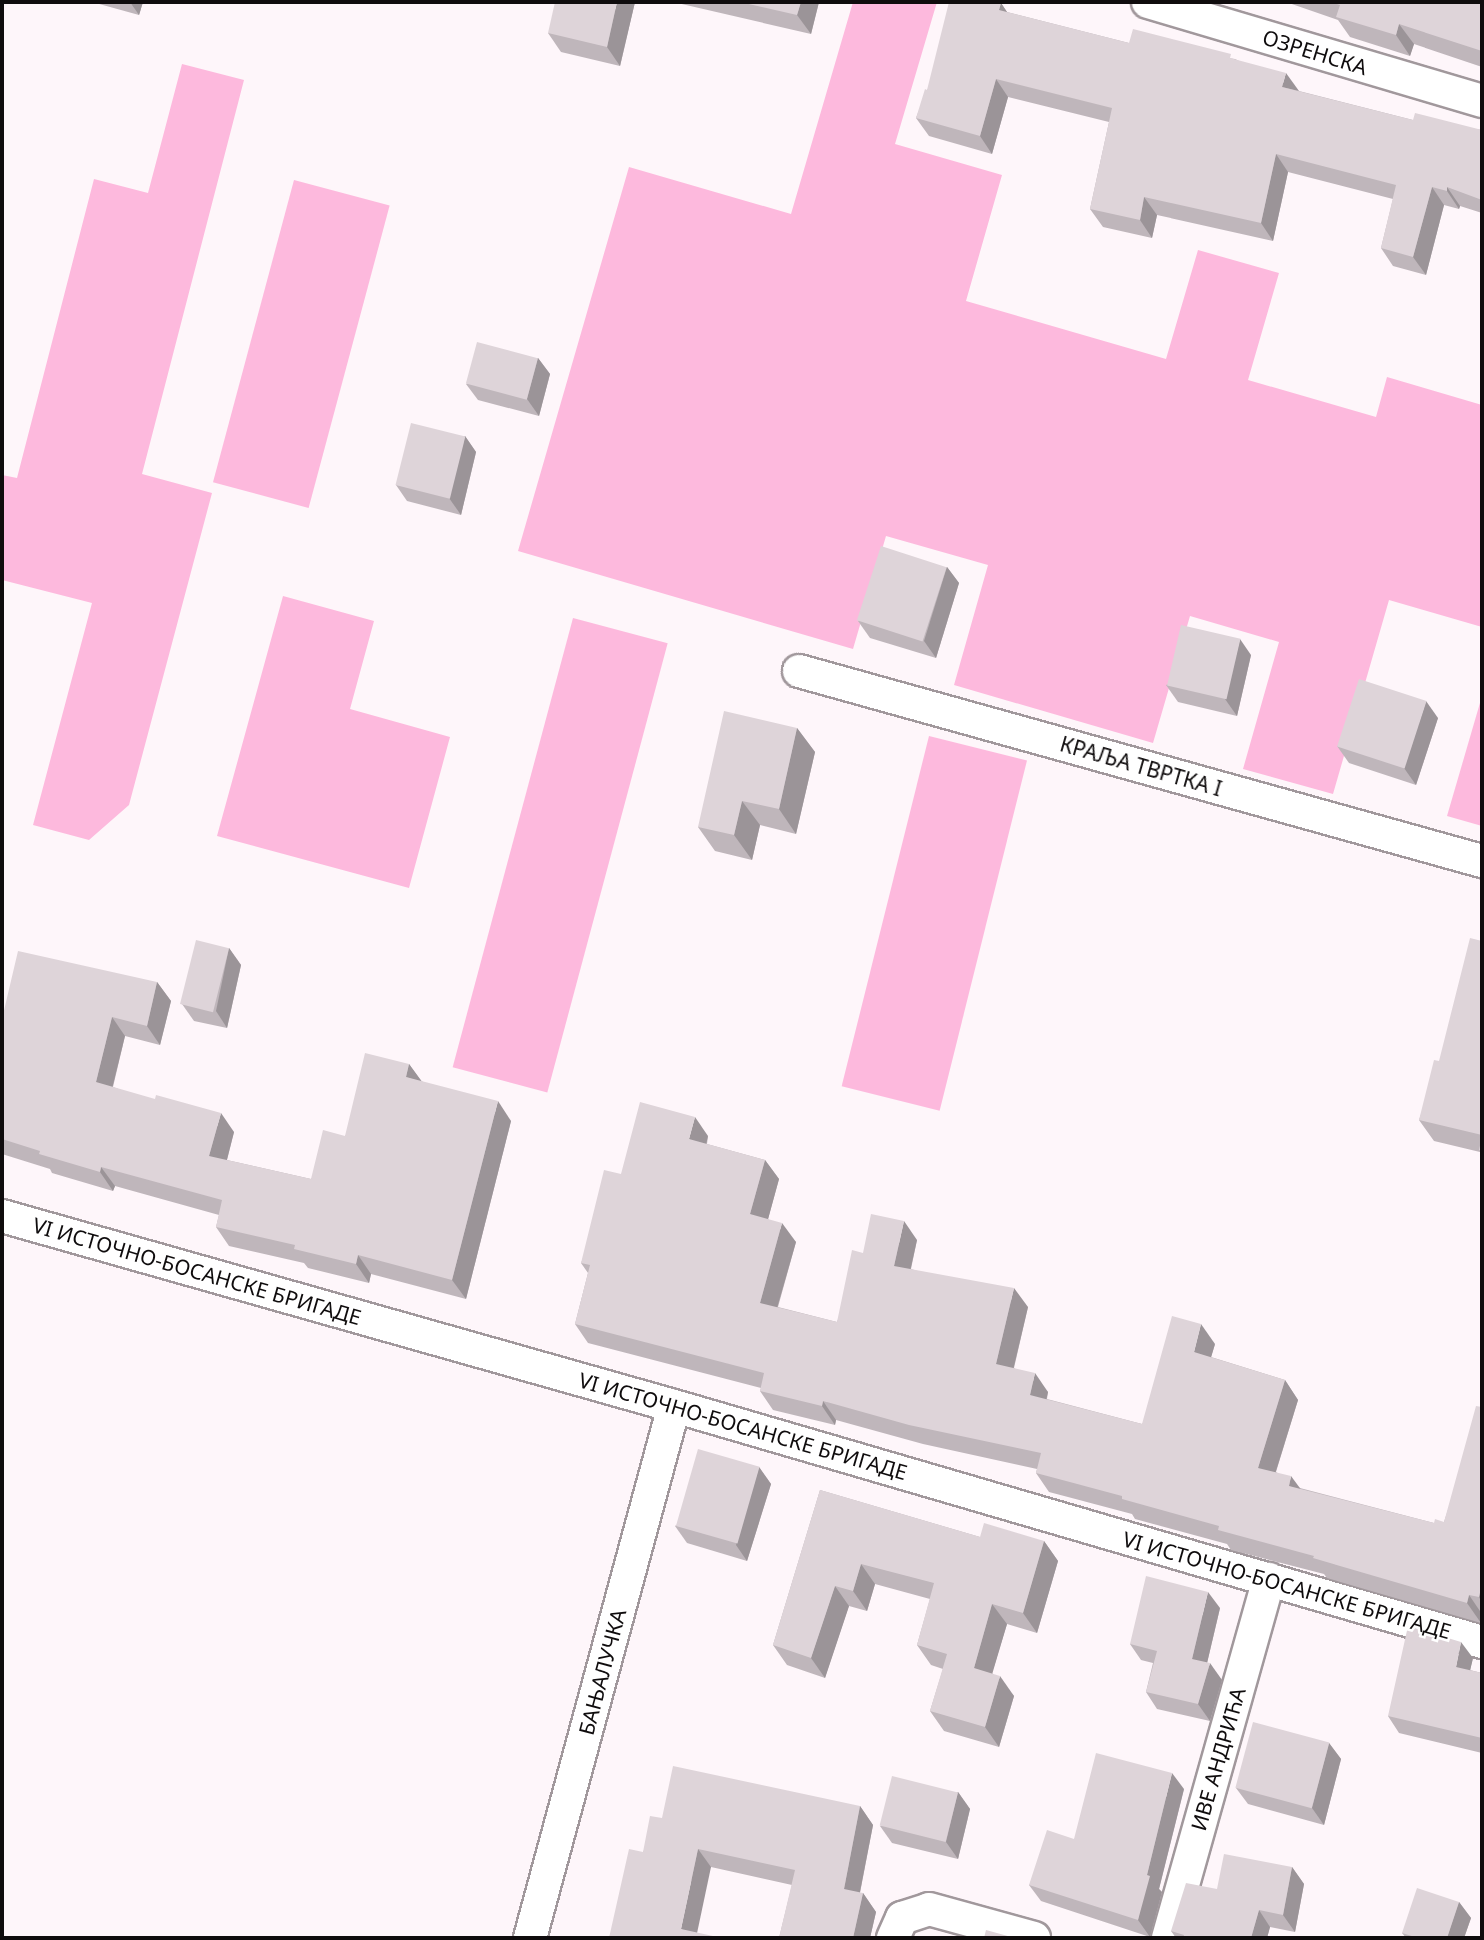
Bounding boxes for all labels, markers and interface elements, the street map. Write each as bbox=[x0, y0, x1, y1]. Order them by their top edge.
street label: ОЗРЕНСКА bbox=[1260, 24, 1370, 80]
street label: КРАЉА ТВРТКА I bbox=[1057, 731, 1225, 801]
street label: VI ИСТОЧНО-БОСАНСКЕ БРИГАДЕ bbox=[30, 1212, 364, 1330]
street label: VI ИСТОЧНО-БОСАНСКЕ БРИГАДЕ bbox=[576, 1367, 910, 1485]
street label: VI ИСТОЧНО-БОСАНСКЕ БРИГАДЕ bbox=[1120, 1526, 1454, 1644]
street label: БАЊАЛУЧКА bbox=[573, 1606, 631, 1738]
street label: ИВЕ АНДРИЋА bbox=[1185, 1684, 1251, 1834]

